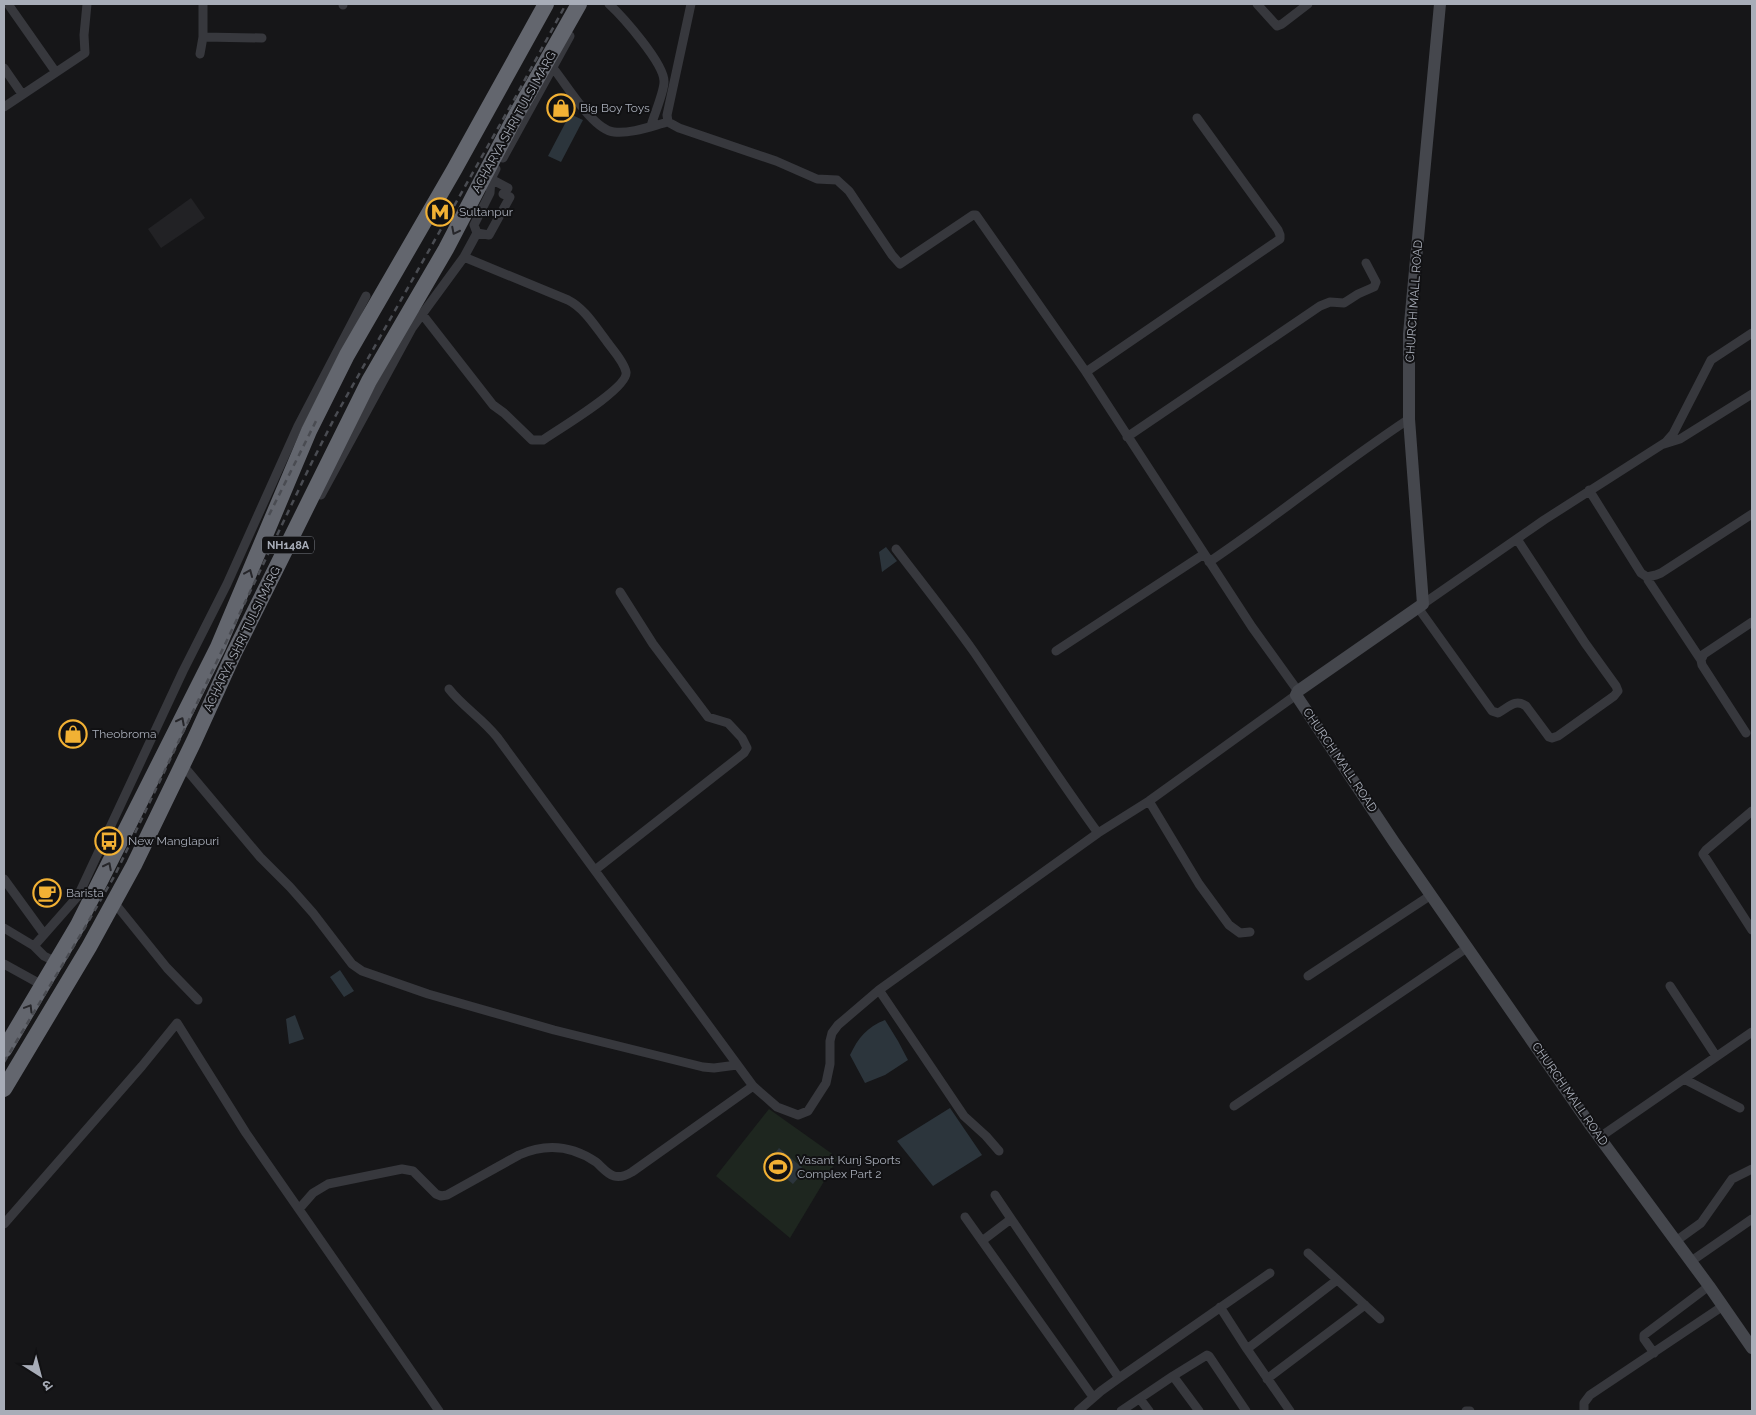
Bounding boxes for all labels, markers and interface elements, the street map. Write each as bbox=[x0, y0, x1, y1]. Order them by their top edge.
street label: ACHARYA SHRI TULSI MARG bbox=[469, 49, 559, 195]
shop icon: Big Boy Toys bbox=[546, 93, 576, 123]
place label: Big Boy Toys bbox=[580, 101, 650, 115]
metro station icon: Sultanpur bbox=[425, 197, 455, 227]
place label: Sultanpur bbox=[459, 205, 514, 219]
one-way arrow bbox=[451, 226, 462, 235]
street label: CHURCH MALL ROAD bbox=[1403, 239, 1425, 363]
road number: NH148A bbox=[262, 536, 314, 554]
street label: ACHARYA SHRI TULSI MARG bbox=[201, 564, 283, 714]
one-way arrow bbox=[242, 569, 253, 578]
street label: CHURCH MALL ROAD bbox=[1300, 705, 1380, 815]
one-way arrow bbox=[175, 717, 185, 726]
shop icon: Theobroma bbox=[58, 719, 88, 749]
place label: Theobroma bbox=[92, 727, 157, 741]
bus stop icon: New Manglapuri bbox=[94, 826, 124, 856]
place label: New Manglapuri bbox=[128, 834, 219, 848]
one-way arrow bbox=[102, 862, 112, 871]
cafe icon: Barista bbox=[32, 878, 62, 908]
place label: Barista bbox=[66, 886, 104, 900]
one-way arrow bbox=[22, 1004, 32, 1013]
street label: CHURCH MALL ROAD bbox=[1529, 1040, 1611, 1149]
sports icon: Vasant Kunj Sports Complex Part 2 bbox=[763, 1152, 793, 1182]
place label: Vasant Kunj Sports Complex Part 2 bbox=[797, 1153, 901, 1181]
north arrow bbox=[15, 1350, 65, 1400]
text: उ bbox=[39, 1377, 56, 1395]

